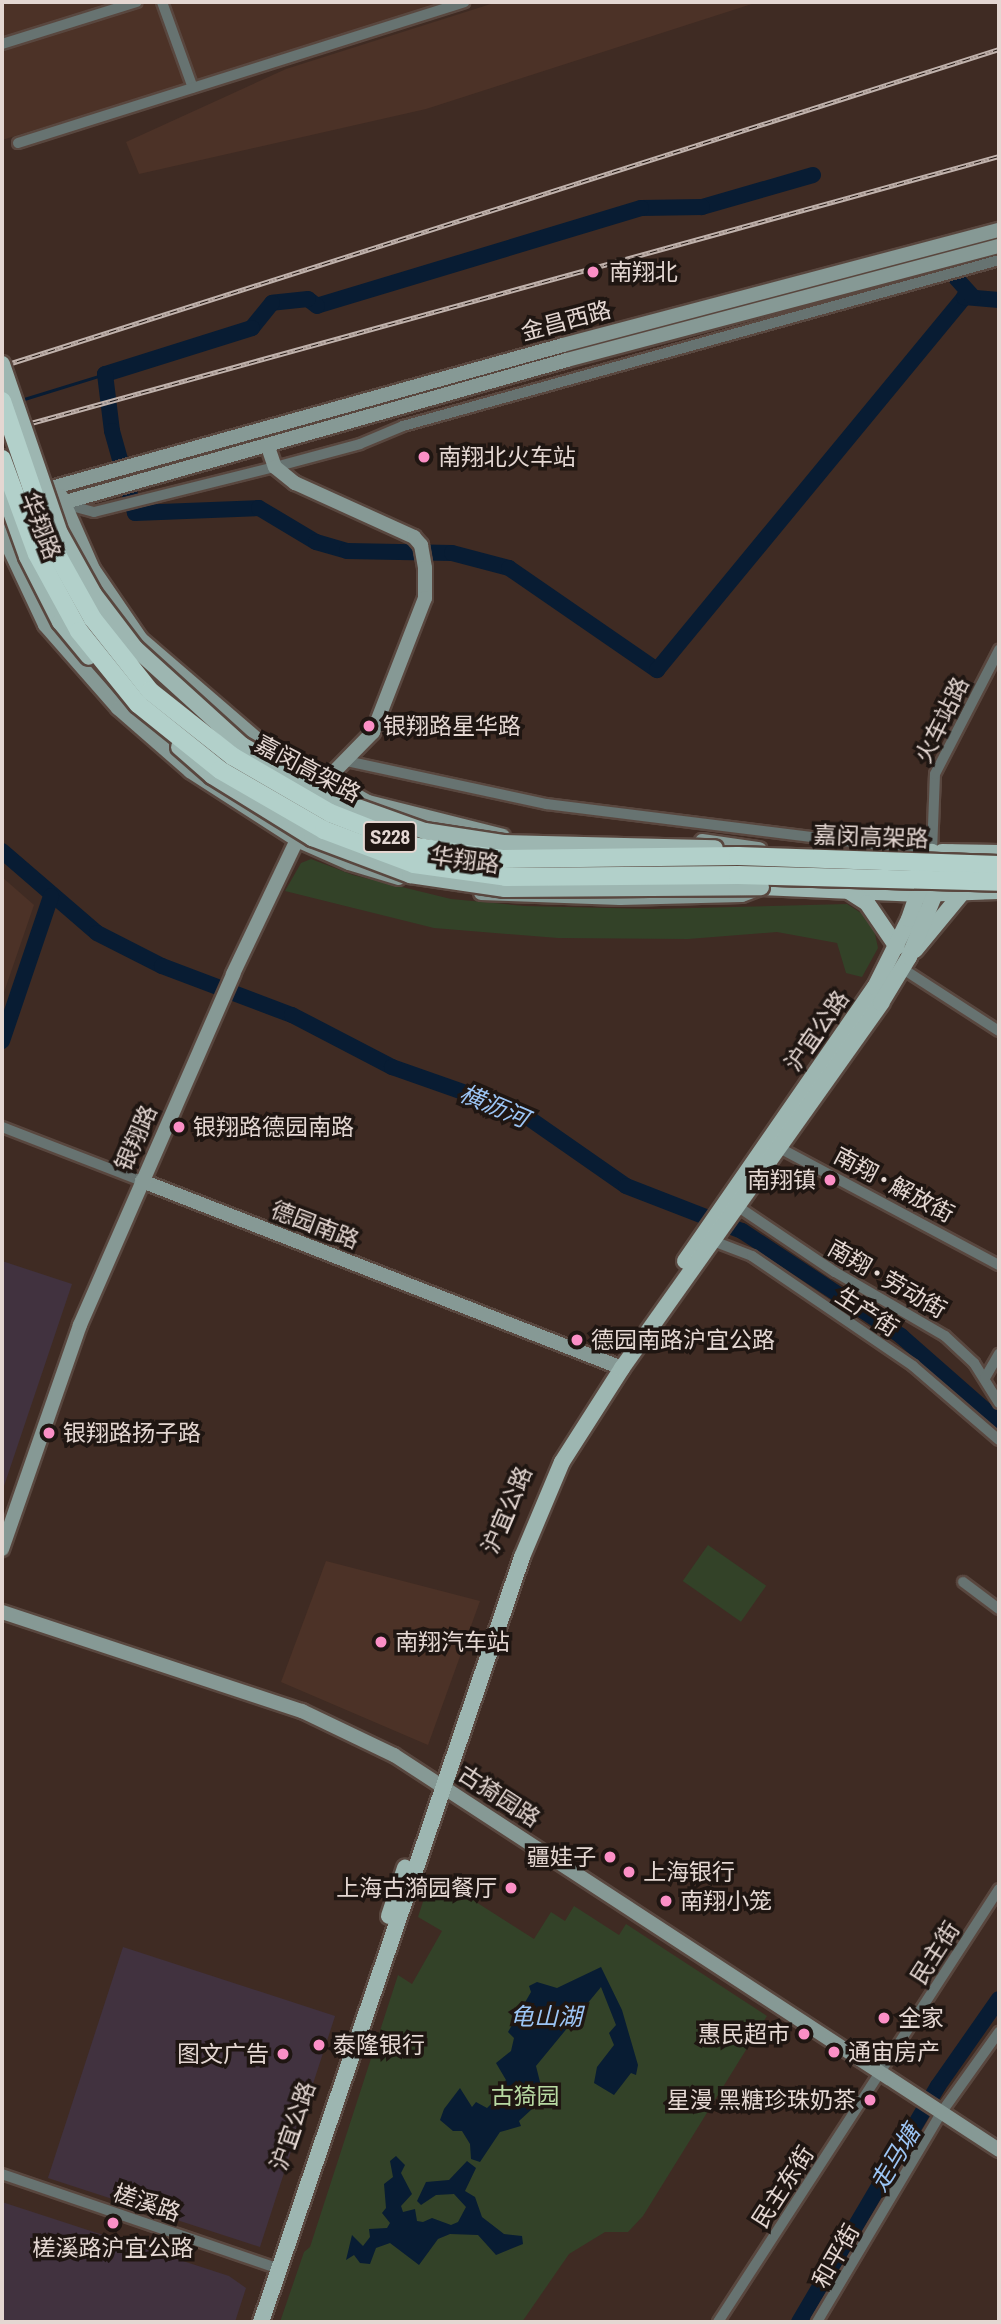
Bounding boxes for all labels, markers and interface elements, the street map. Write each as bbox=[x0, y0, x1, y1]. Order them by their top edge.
place label: 南翔北 bbox=[609, 258, 678, 286]
marker: 南翔北 bbox=[583, 262, 603, 282]
street label: 金昌西路 bbox=[518, 296, 614, 346]
place label: 南翔北火车站 bbox=[438, 443, 576, 471]
marker: 南翔北火车站 bbox=[416, 449, 432, 465]
street label: 华翔路 bbox=[16, 489, 66, 563]
street label: 火车站路 bbox=[909, 673, 975, 767]
place label: 银翔路星华路 bbox=[383, 712, 521, 740]
marker: 银翔路星华路 bbox=[361, 718, 377, 734]
street label: 嘉闵高架路 bbox=[251, 730, 365, 808]
road number: S228 bbox=[362, 820, 418, 854]
street label: 嘉闵高架路 bbox=[813, 821, 929, 853]
street label: 华翔路 bbox=[429, 842, 501, 878]
street label: 沪宜公路 bbox=[779, 985, 855, 1077]
water label: 横沥河 bbox=[455, 1079, 533, 1133]
street label: 银翔路 bbox=[109, 1101, 163, 1175]
place label: 银翔路德园南路 bbox=[193, 1113, 354, 1141]
marker: 银翔路德园南路 bbox=[171, 1119, 187, 1135]
street label: 南翔 • 解放街 bbox=[829, 1142, 959, 1228]
place label: 南翔镇 bbox=[747, 1166, 816, 1194]
marker: 南翔镇 bbox=[822, 1172, 838, 1188]
street label: 德园南路 bbox=[267, 1196, 363, 1254]
street label: 南翔 • 劳动街 bbox=[823, 1234, 951, 1324]
street label: 生产街 bbox=[831, 1282, 903, 1342]
place label: 德园南路沪宜公路 bbox=[591, 1326, 775, 1354]
marker: 德园南路沪宜公路 bbox=[569, 1332, 585, 1348]
place label: 银翔路扬子路 bbox=[63, 1419, 201, 1447]
marker: 银翔路扬子路 bbox=[41, 1425, 57, 1441]
street label: 沪宜公路 bbox=[476, 1462, 538, 1558]
place label: 南翔汽车站 bbox=[395, 1628, 510, 1656]
marker: 南翔汽车站 bbox=[373, 1634, 389, 1650]
street label: 古猗园路 bbox=[453, 1759, 545, 1833]
place label: 疆娃子 bbox=[527, 1843, 596, 1871]
marker: 疆娃子 bbox=[602, 1849, 618, 1865]
place label: 上海银行 bbox=[643, 1858, 735, 1886]
marker: 上海银行 bbox=[621, 1864, 637, 1880]
place label: 上海古漪园餐厅 bbox=[336, 1874, 497, 1902]
marker: 上海古漪园餐厅 bbox=[503, 1880, 519, 1896]
place label: 南翔小笼 bbox=[680, 1887, 772, 1915]
marker: 南翔小笼 bbox=[658, 1893, 674, 1909]
street label: 民主街 bbox=[905, 1917, 965, 1989]
water label: 龟山湖 bbox=[510, 2003, 582, 2031]
place label: 全家 bbox=[898, 2004, 944, 2032]
marker: 全家 bbox=[876, 2010, 892, 2026]
place label: 惠民超市 bbox=[698, 2020, 790, 2048]
marker: 惠民超市 bbox=[796, 2026, 812, 2042]
place label: 泰隆银行 bbox=[333, 2031, 425, 2059]
marker: 泰隆银行 bbox=[311, 2037, 327, 2053]
place label: 通宙房产 bbox=[848, 2038, 940, 2066]
place label: 图文广告 bbox=[177, 2040, 269, 2068]
marker: 通宙房产 bbox=[826, 2044, 842, 2060]
marker: 图文广告 bbox=[275, 2046, 291, 2062]
street label: 沪宜公路 bbox=[265, 2078, 321, 2174]
park label: 古猗园 bbox=[491, 2082, 559, 2110]
place label: 星漫 黑糖珍珠奶茶 bbox=[667, 2086, 856, 2114]
marker: 星漫 黑糖珍珠奶茶 bbox=[862, 2092, 878, 2108]
water label: 走马塘 bbox=[864, 2120, 926, 2196]
street label: 民主东街 bbox=[746, 2141, 820, 2233]
street label: 槎溪路 bbox=[110, 2179, 184, 2227]
marker: 槎溪路沪宜公路 bbox=[105, 2215, 121, 2231]
street label: 和平街 bbox=[807, 2219, 865, 2293]
place label: 槎溪路沪宜公路 bbox=[33, 2234, 193, 2262]

